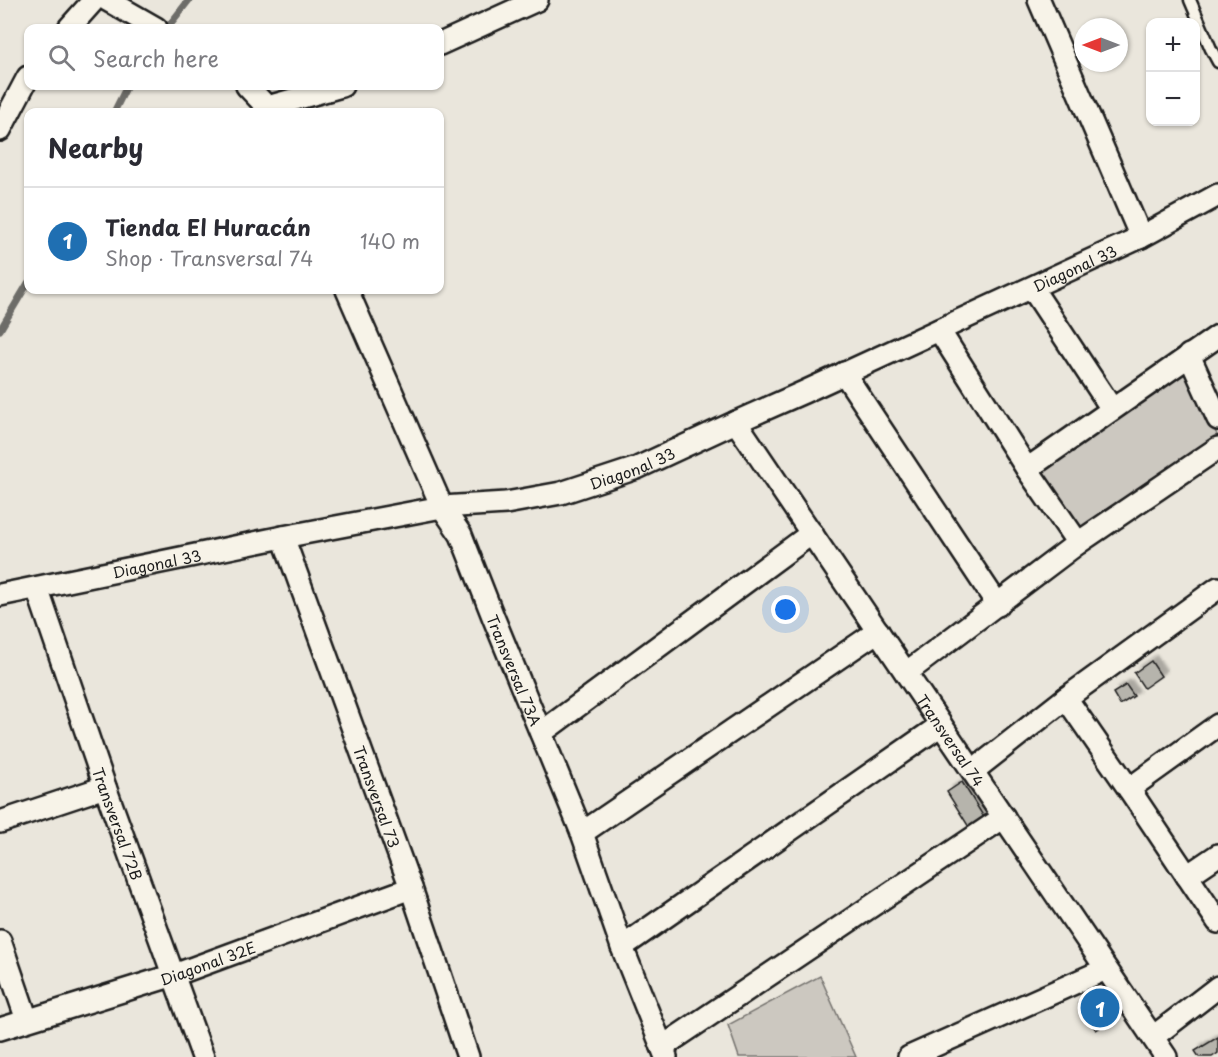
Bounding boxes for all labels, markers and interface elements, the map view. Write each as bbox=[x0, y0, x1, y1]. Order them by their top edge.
north arrow bbox=[1074, 18, 1128, 72]
map controls bbox=[1146, 18, 1200, 126]
button: + bbox=[1146, 18, 1200, 72]
search box bbox=[24, 24, 444, 90]
icon: search bbox=[45, 41, 78, 74]
text: Search here bbox=[93, 41, 219, 74]
button: − bbox=[1146, 72, 1200, 126]
text: Nearby bbox=[48, 128, 143, 167]
text: Tienda El Huracán bbox=[105, 210, 311, 243]
text: 1 bbox=[63, 226, 72, 256]
text: 140 m bbox=[360, 226, 420, 256]
street label: Diagonal 33 bbox=[1029, 238, 1120, 297]
text: Shop · Transversal 74 bbox=[105, 243, 314, 273]
street label: Diagonal 33 bbox=[586, 441, 678, 494]
street label: Diagonal 33 bbox=[110, 543, 203, 583]
your location bbox=[771, 595, 800, 624]
street label: Transversal 73A bbox=[482, 611, 548, 729]
street label: Transversal 74 bbox=[912, 689, 991, 791]
street label: Transversal 73 bbox=[348, 742, 407, 851]
street label: Transversal 72B bbox=[88, 764, 149, 883]
street label: Diagonal 32E bbox=[157, 935, 259, 990]
pin: 1 bbox=[1080, 986, 1120, 1030]

